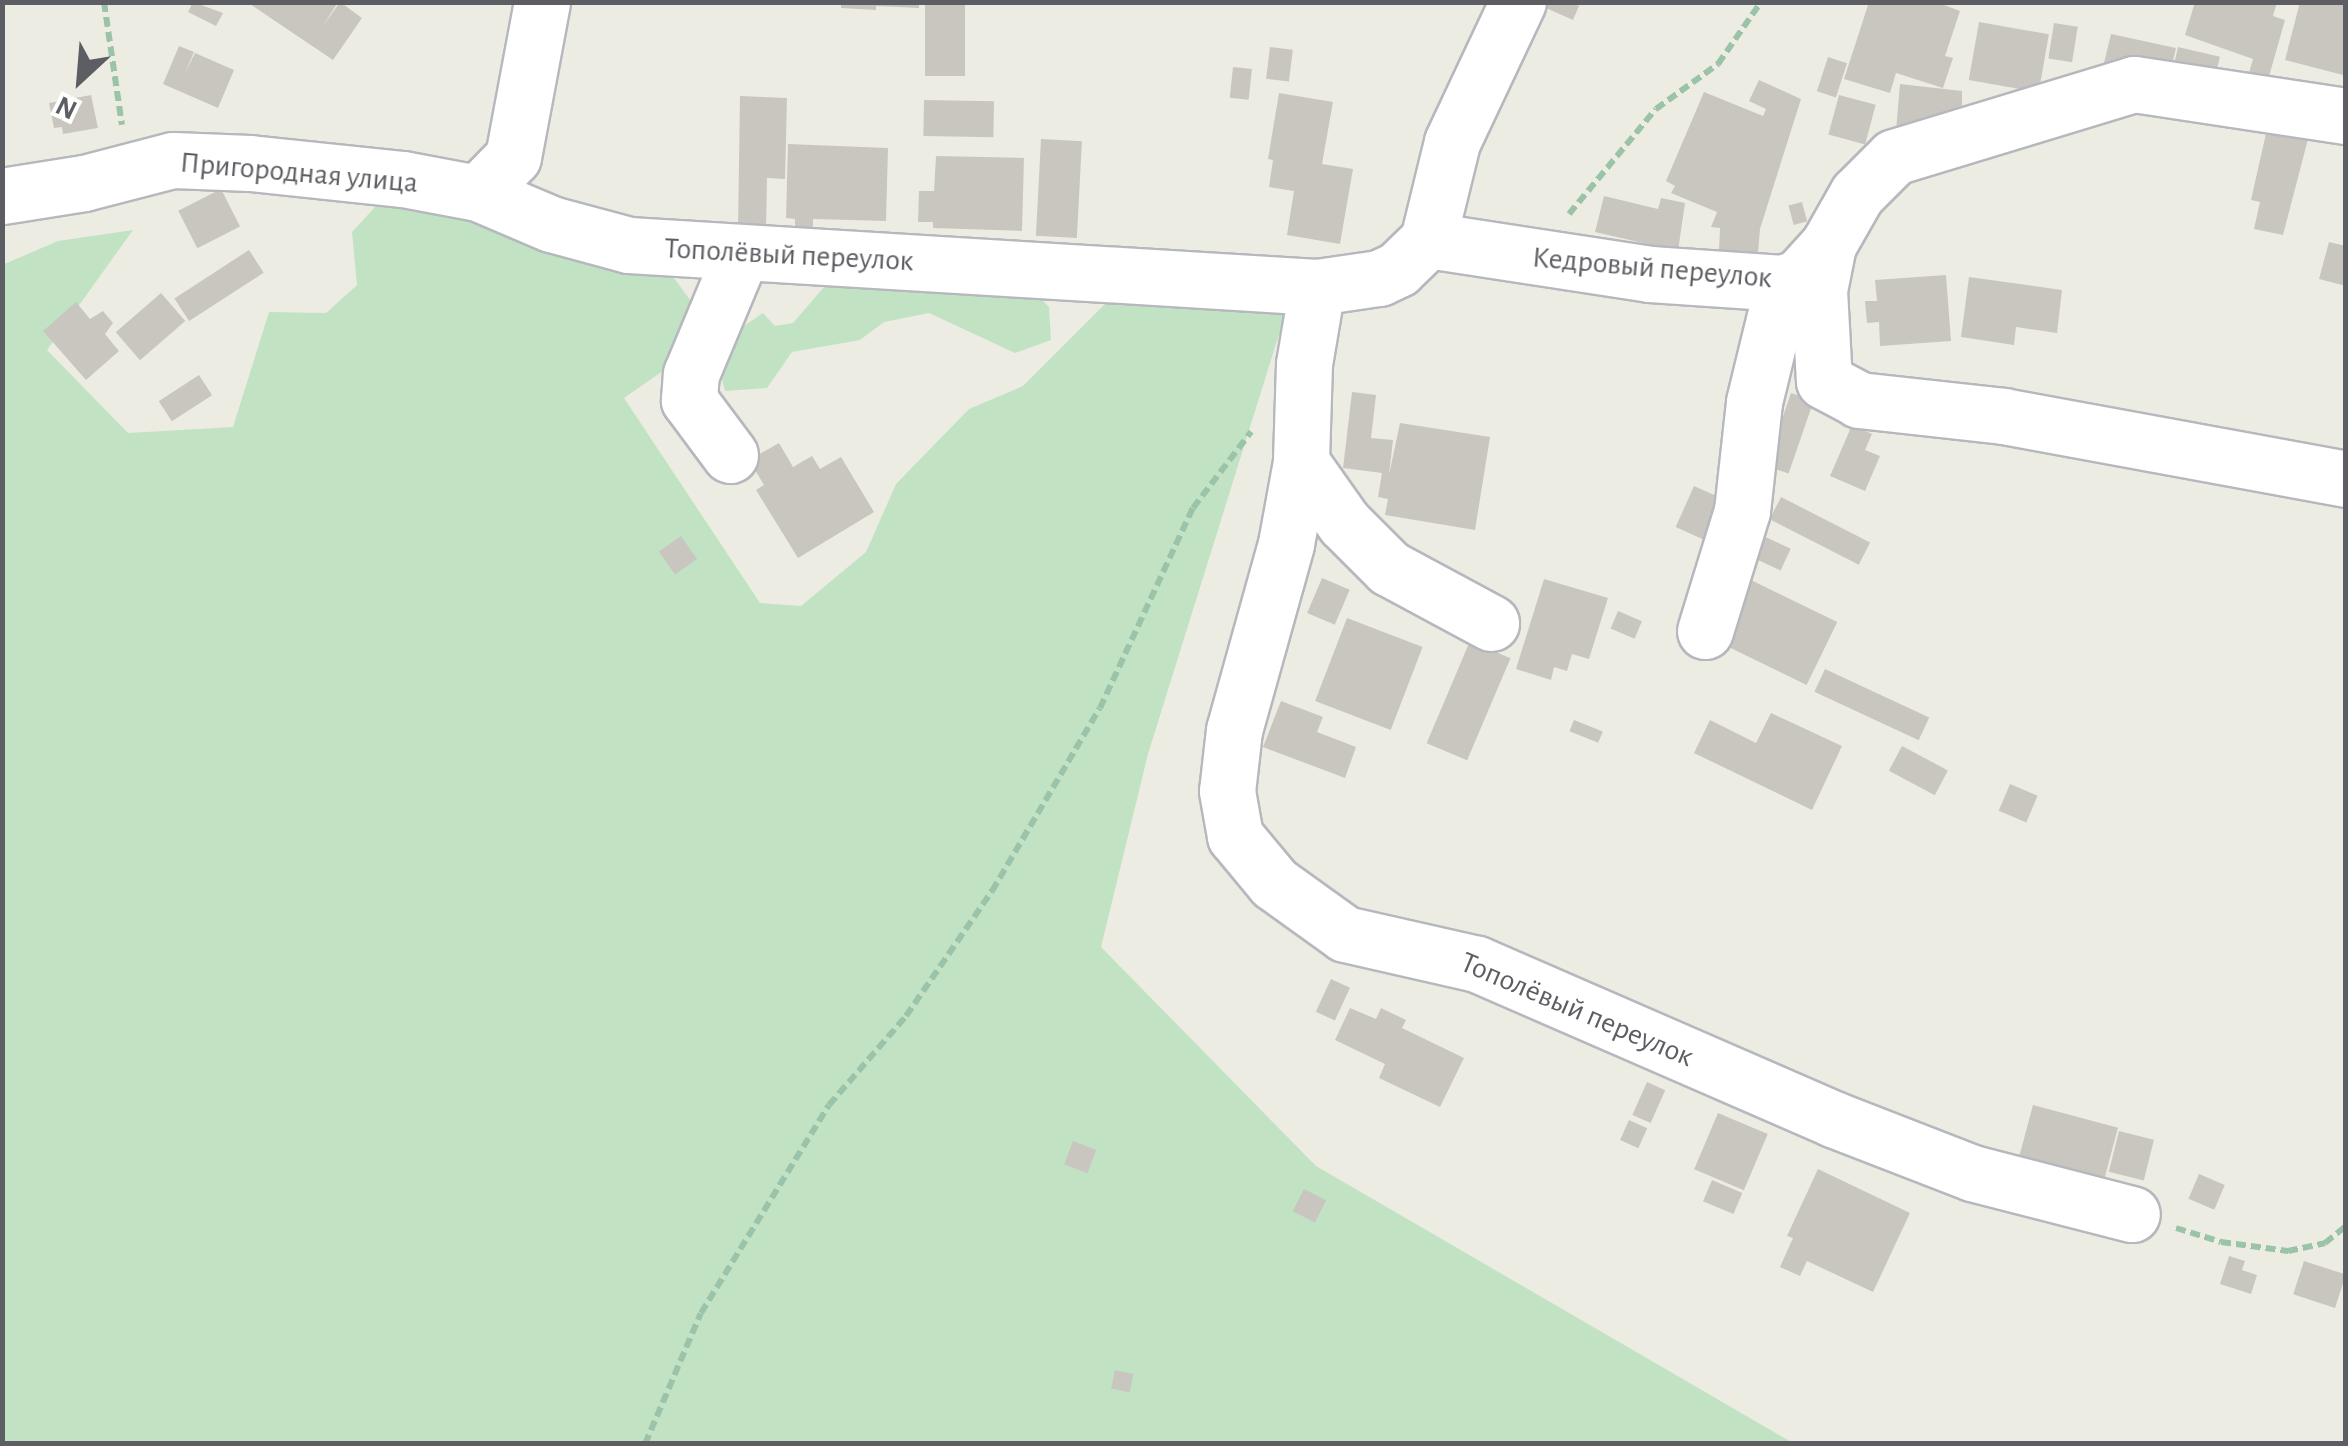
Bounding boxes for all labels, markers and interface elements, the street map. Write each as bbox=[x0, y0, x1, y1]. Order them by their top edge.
north arrow bbox=[30, 30, 130, 130]
text: N bbox=[52, 90, 82, 124]
street label: Пригородная улица bbox=[178, 145, 420, 201]
street label: Тополёвый переулок bbox=[664, 231, 914, 279]
street label: Кедровый переулок bbox=[1531, 240, 1773, 296]
street label: Тополёвый переулок bbox=[1455, 945, 1699, 1075]

